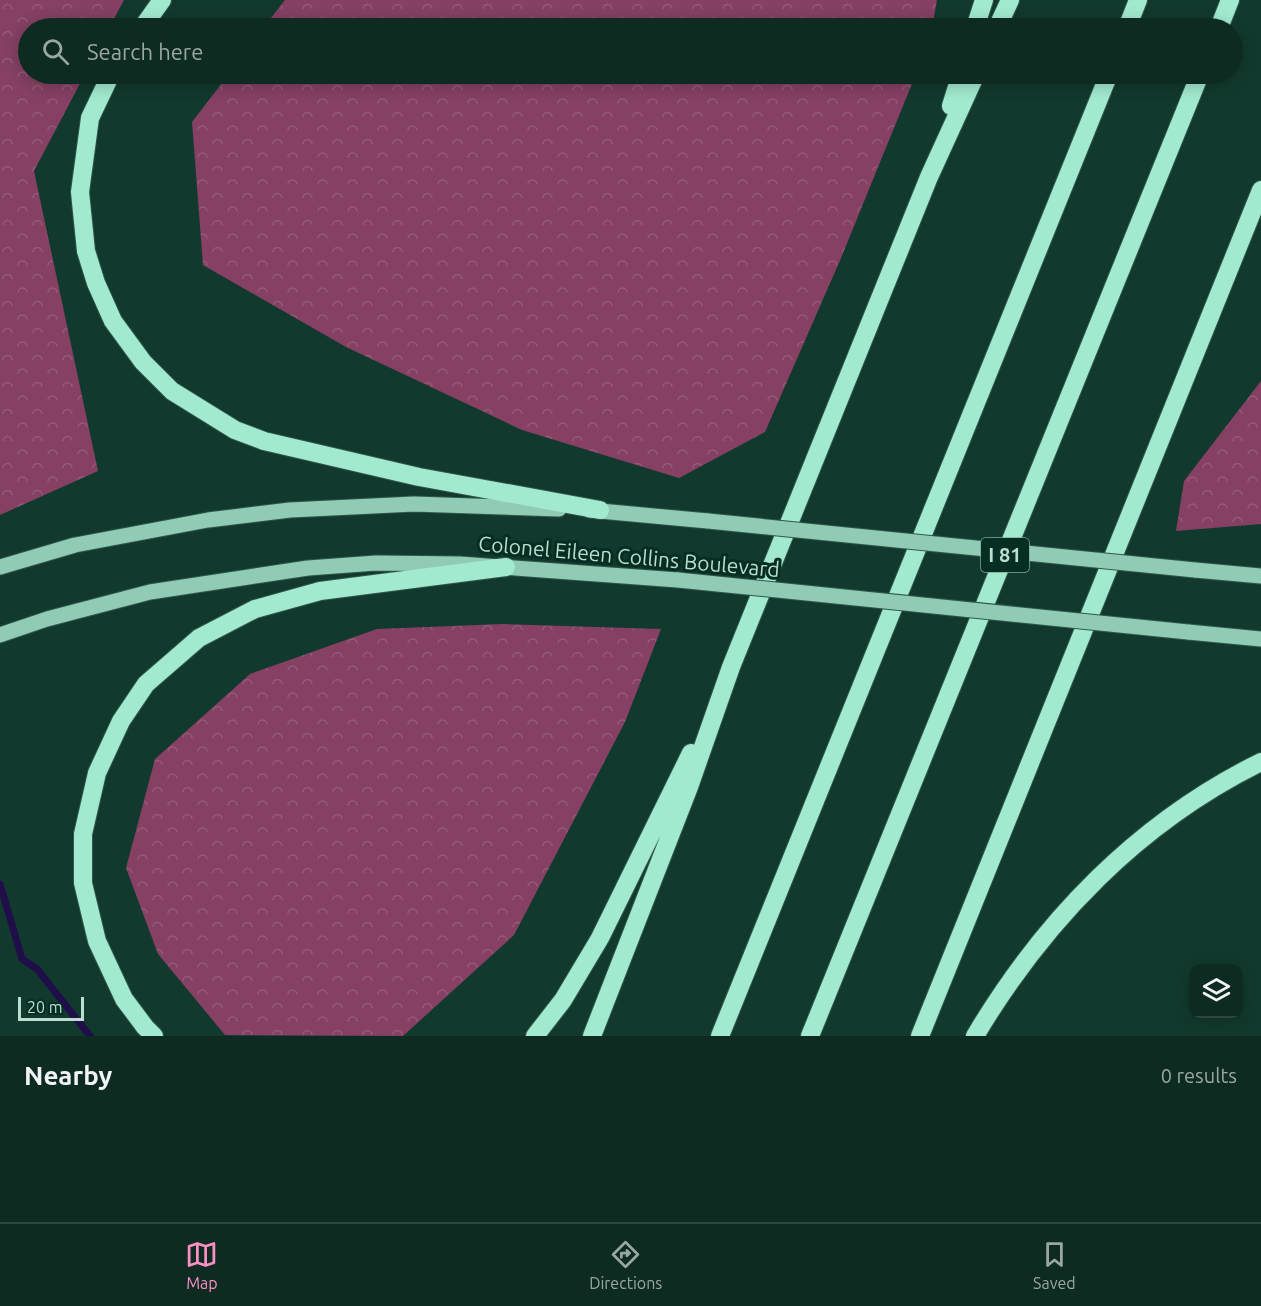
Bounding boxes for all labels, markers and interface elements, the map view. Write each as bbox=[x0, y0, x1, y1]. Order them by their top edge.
search box bbox=[18, 18, 1243, 84]
icon: search bbox=[39, 35, 72, 68]
text: Search here bbox=[87, 39, 203, 64]
street label: Colonel Eileen Collins Boulevard bbox=[477, 531, 781, 581]
road number: I 81 bbox=[981, 538, 1029, 572]
map controls bbox=[1189, 964, 1243, 1018]
button: layers bbox=[1189, 964, 1243, 1018]
scale bar bbox=[18, 994, 84, 1022]
text: 20 m bbox=[27, 998, 63, 1016]
text: Nearby bbox=[24, 1061, 112, 1090]
text: 0 results bbox=[1161, 1064, 1237, 1087]
tab: Map bbox=[185, 1238, 218, 1292]
tab: Directions bbox=[589, 1238, 662, 1292]
tab: Saved bbox=[1033, 1238, 1076, 1292]

